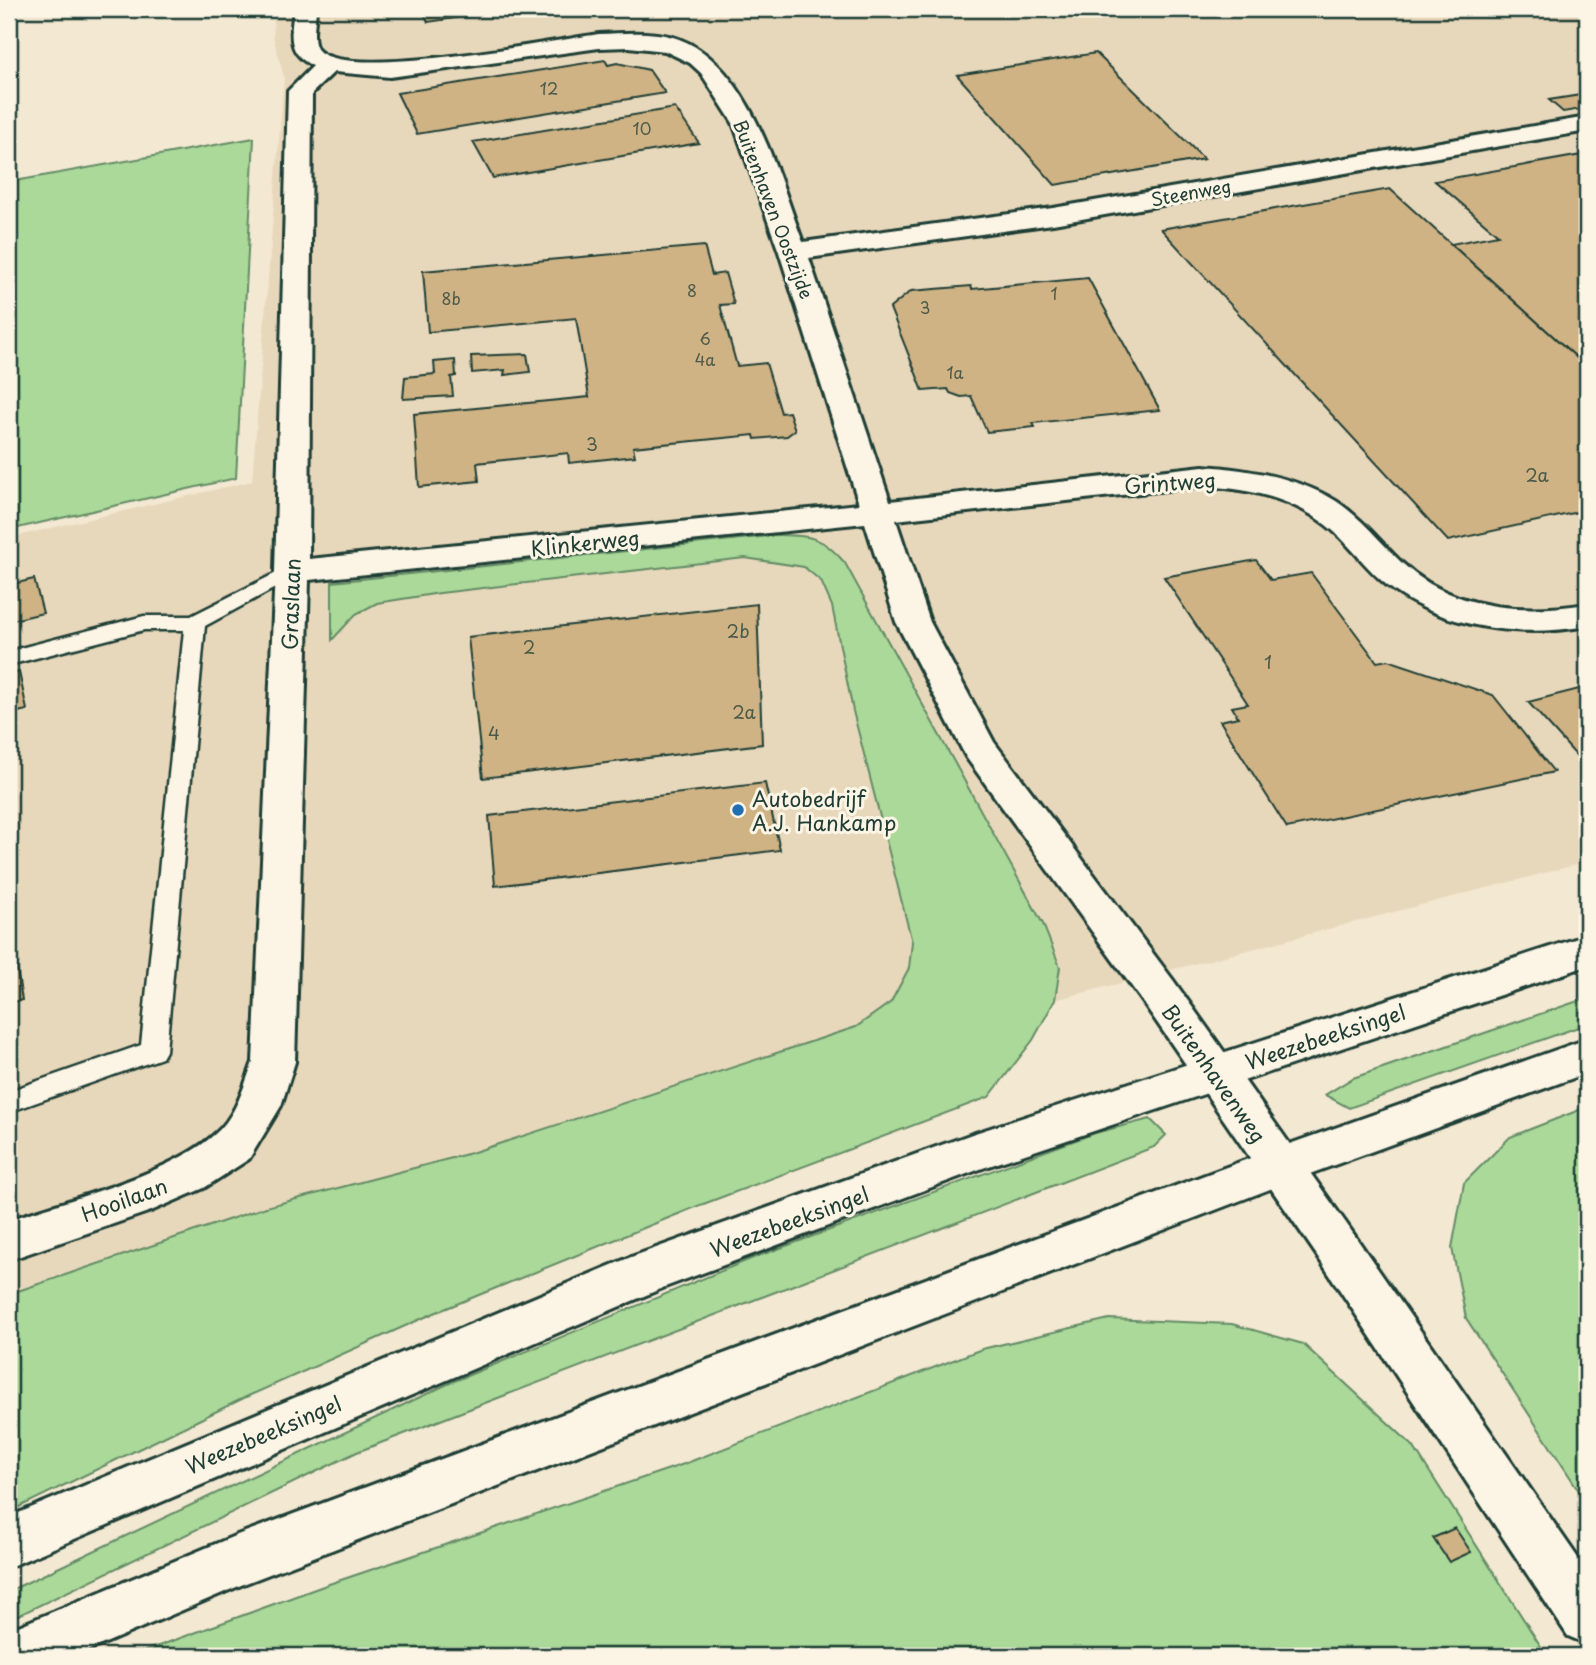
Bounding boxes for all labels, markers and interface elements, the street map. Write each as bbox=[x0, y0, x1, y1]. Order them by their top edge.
house number: 12 bbox=[540, 76, 558, 100]
street label: Buitenhaven Oostzijde bbox=[727, 115, 821, 303]
house number: 10 bbox=[633, 116, 651, 140]
street label: Steenweg bbox=[1149, 172, 1233, 212]
house number: 8 bbox=[687, 278, 697, 302]
house number: 1 bbox=[1050, 281, 1058, 305]
house number: 8b bbox=[441, 286, 461, 310]
house number: 3 bbox=[920, 295, 930, 319]
house number: 6 bbox=[699, 326, 711, 350]
house number: 4a bbox=[695, 347, 715, 371]
house number: 1a bbox=[946, 360, 964, 384]
house number: 3 bbox=[586, 430, 598, 457]
house number: 2a bbox=[1525, 461, 1550, 488]
street label: Grintweg bbox=[1123, 463, 1217, 501]
street label: Klinkerweg bbox=[529, 520, 641, 564]
street label: Graslaan bbox=[272, 557, 308, 651]
house number: 2b bbox=[726, 617, 750, 644]
house number: 2 bbox=[523, 633, 535, 660]
house number: 1 bbox=[1264, 648, 1272, 675]
house number: 2a bbox=[732, 698, 757, 725]
house number: 4 bbox=[488, 719, 500, 746]
place label: Autobedrijf A.J. Hankamp bbox=[752, 782, 896, 838]
marker: Autobedrijf A.J. Hankamp bbox=[730, 802, 746, 818]
street label: Weezebeeksingel bbox=[1241, 995, 1409, 1077]
street label: Buitenhavenweg bbox=[1155, 997, 1275, 1149]
street label: Hooilaan bbox=[77, 1169, 171, 1229]
street label: Weezebeeksingel bbox=[705, 1177, 873, 1265]
street label: Weezebeeksingel bbox=[180, 1387, 346, 1481]

